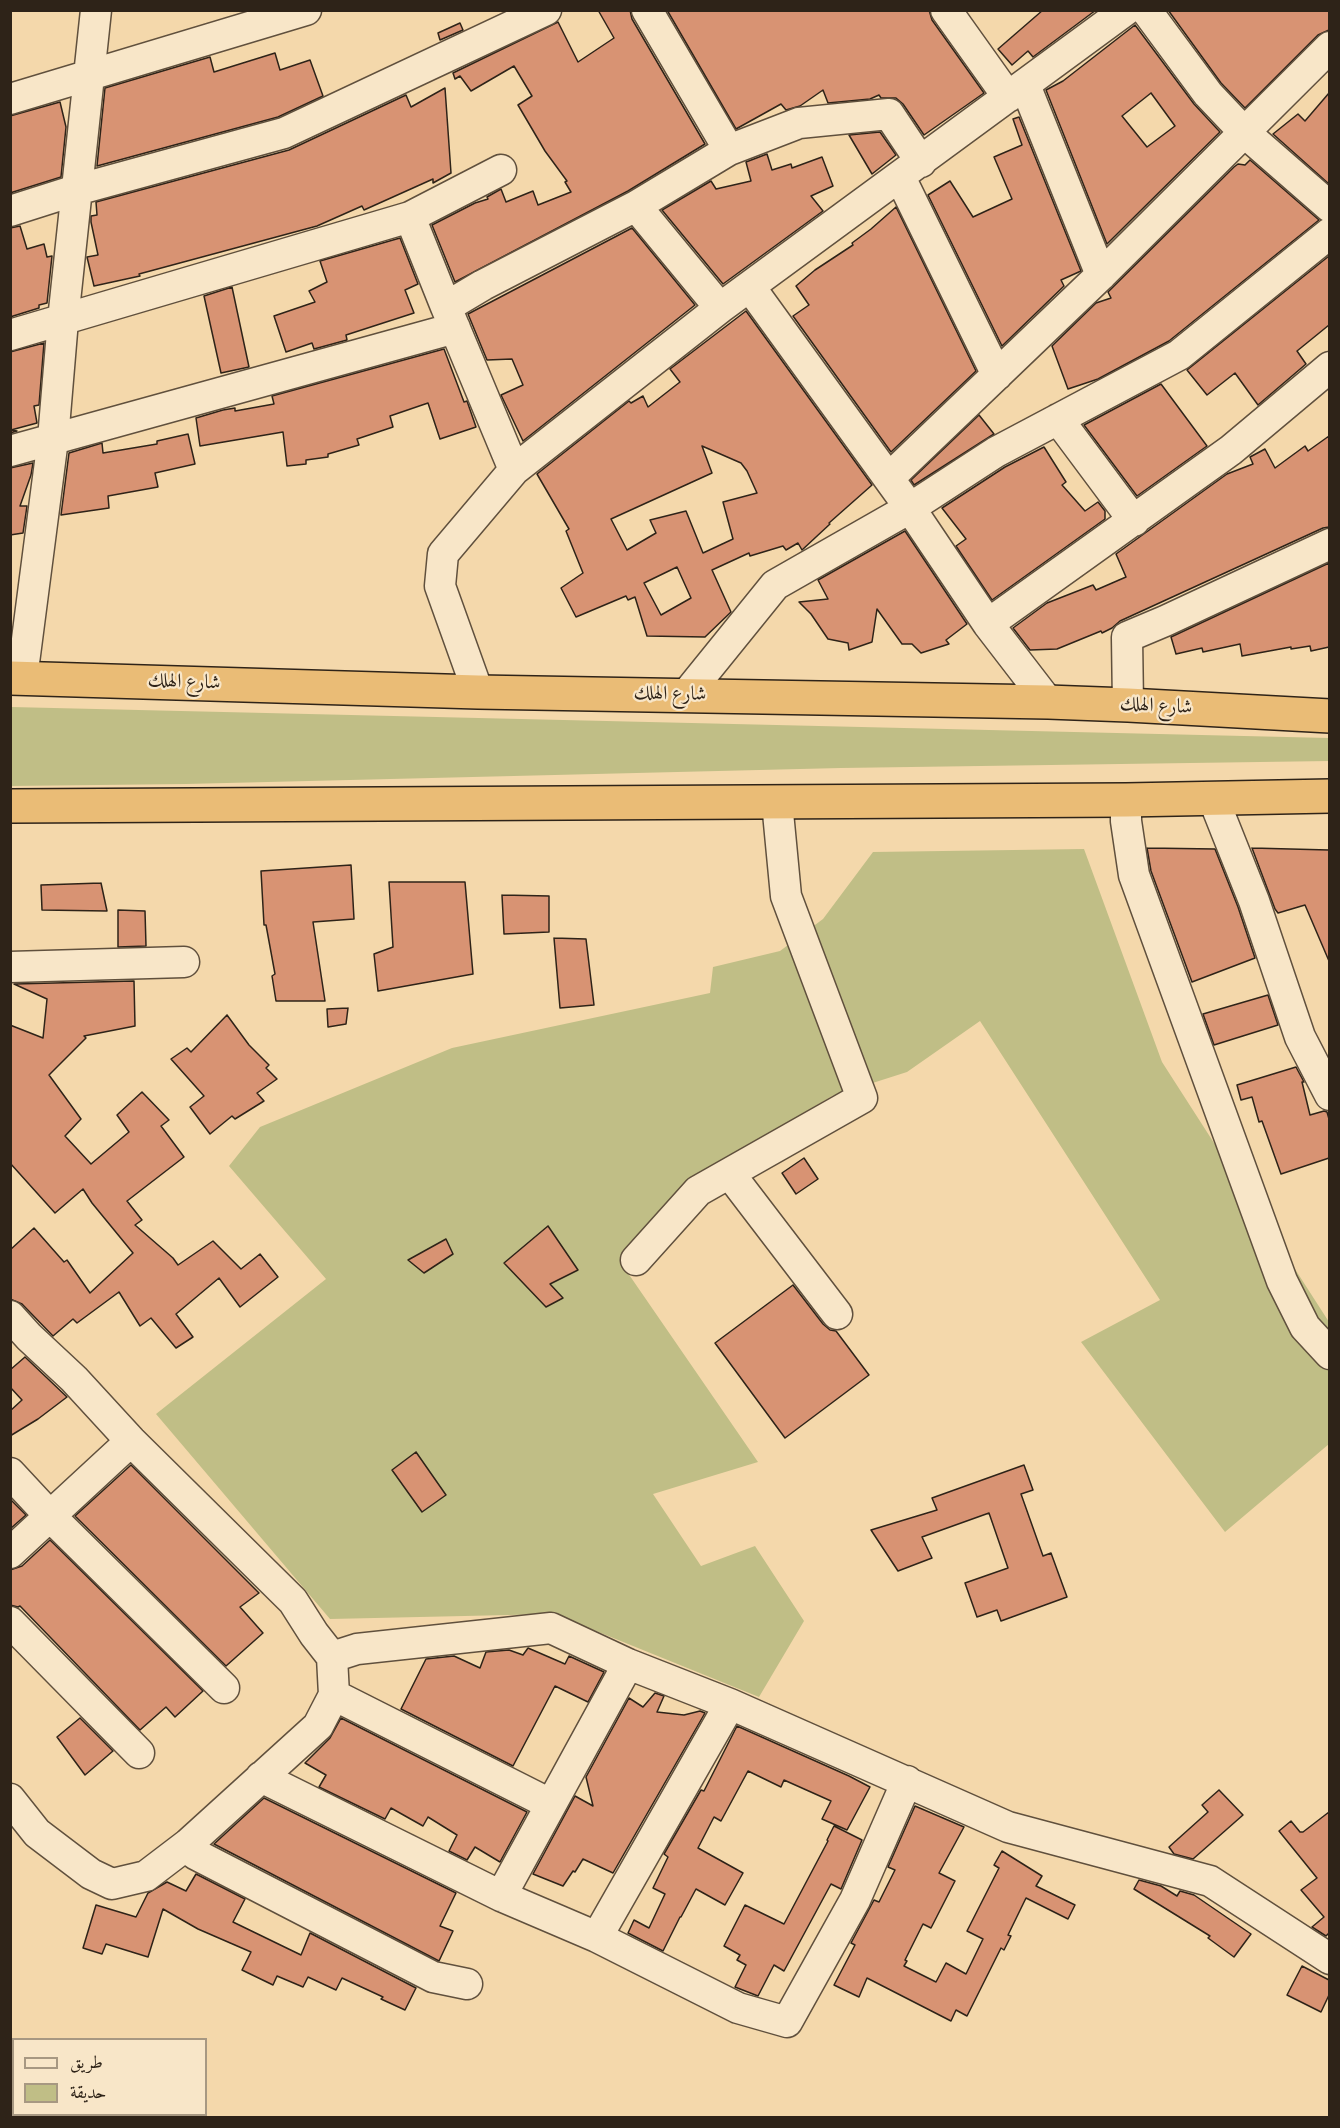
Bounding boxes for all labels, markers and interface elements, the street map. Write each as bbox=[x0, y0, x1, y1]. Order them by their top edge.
street label: شارع الهلك bbox=[147, 670, 221, 696]
street label: شارع الهلك bbox=[633, 682, 707, 708]
street label: شارع الهلك bbox=[1119, 693, 1193, 721]
legend bbox=[12, 2038, 207, 2116]
text: طريق bbox=[70, 2051, 103, 2074]
text: حديقة bbox=[70, 2081, 106, 2104]

